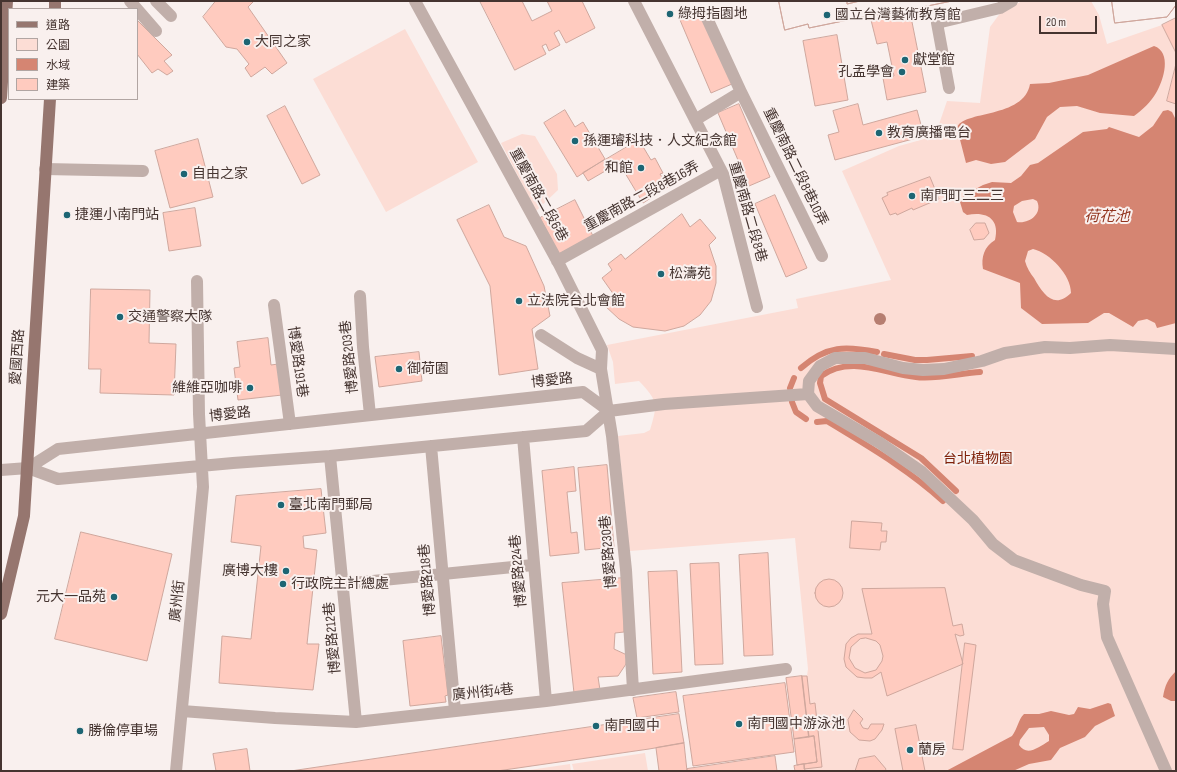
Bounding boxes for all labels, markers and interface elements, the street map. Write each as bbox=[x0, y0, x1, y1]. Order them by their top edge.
place label: 綠拇指園地 bbox=[678, 6, 748, 22]
place label: 國立台灣藝術教育館 bbox=[835, 7, 961, 23]
legend bbox=[8, 8, 138, 100]
scale bar bbox=[1041, 8, 1099, 34]
marker: 綠拇指園地 bbox=[665, 9, 675, 19]
marker: 國立台灣藝術教育館 bbox=[822, 10, 832, 20]
text: 20 m bbox=[1046, 15, 1066, 30]
text: 道路 bbox=[46, 18, 70, 33]
place label: 大同之家 bbox=[255, 34, 311, 50]
marker: 大同之家 bbox=[242, 37, 252, 47]
text: 公園 bbox=[46, 38, 70, 53]
place label: 獻堂館 bbox=[913, 52, 955, 68]
marker: 獻堂館 bbox=[900, 55, 910, 65]
text: 水域 bbox=[46, 58, 70, 73]
place label: 孔孟學會 bbox=[838, 64, 894, 80]
marker: 孔孟學會 bbox=[897, 67, 907, 77]
text: 建築 bbox=[46, 78, 70, 93]
street label: 重慶南路二段8巷10弄 bbox=[759, 105, 831, 229]
place label: 教育廣播電台 bbox=[887, 125, 971, 141]
marker: 教育廣播電台 bbox=[874, 128, 884, 138]
place label: 孫運璿科技．人文紀念館 bbox=[583, 133, 737, 149]
marker: 孫運璿科技．人文紀念館 bbox=[570, 136, 580, 146]
street label: 重慶南路二段6巷 bbox=[505, 145, 571, 245]
street label: 重慶南路二段8巷16弄 bbox=[581, 158, 703, 236]
place label: 和館 bbox=[605, 160, 633, 176]
street label: 重慶南路二段8巷 bbox=[725, 160, 769, 264]
marker: 和館 bbox=[636, 163, 646, 173]
place label: 自由之家 bbox=[192, 166, 248, 182]
marker: 自由之家 bbox=[179, 169, 189, 179]
place label: 南門町三二三 bbox=[920, 188, 1004, 204]
marker: 南門町三二三 bbox=[907, 191, 917, 201]
place label: 捷運小南門站 bbox=[75, 207, 159, 223]
water label: 荷花池 bbox=[1085, 208, 1129, 226]
marker: 捷運小南門站 bbox=[62, 210, 72, 220]
place label: 松濤苑 bbox=[669, 266, 711, 282]
marker: 松濤苑 bbox=[656, 269, 666, 279]
place label: 立法院台北會館 bbox=[527, 293, 625, 309]
marker: 立法院台北會館 bbox=[514, 296, 524, 306]
place label: 交通警察大隊 bbox=[128, 309, 212, 325]
marker: 交通警察大隊 bbox=[115, 312, 125, 322]
street label: 博愛路203巷 bbox=[338, 319, 362, 395]
street label: 博愛路191巷 bbox=[284, 325, 310, 399]
street label: 愛國西路 bbox=[8, 328, 28, 386]
place label: 御荷園 bbox=[407, 361, 449, 377]
marker: 御荷園 bbox=[394, 364, 404, 374]
street label: 博愛路 bbox=[530, 370, 574, 392]
place label: 維維亞咖啡 bbox=[172, 380, 242, 396]
marker: 維維亞咖啡 bbox=[245, 383, 255, 393]
street label: 博愛路 bbox=[208, 404, 252, 426]
park label: 台北植物園 bbox=[943, 451, 1013, 467]
place label: 臺北南門郵局 bbox=[289, 497, 373, 513]
marker: 臺北南門郵局 bbox=[276, 500, 286, 510]
street label: 博愛路230巷 bbox=[597, 514, 621, 590]
street label: 博愛路224巷 bbox=[507, 534, 531, 608]
street label: 博愛路218巷 bbox=[416, 543, 440, 617]
place label: 廣博大樓 bbox=[222, 563, 278, 579]
marker: 廣博大樓 bbox=[281, 566, 291, 576]
place label: 行政院主計總處 bbox=[291, 576, 389, 592]
street label: 廣州街 bbox=[167, 579, 189, 623]
marker: 行政院主計總處 bbox=[278, 579, 288, 589]
place label: 元大一品苑 bbox=[36, 589, 106, 605]
marker: 元大一品苑 bbox=[109, 592, 119, 602]
street label: 博愛路212巷 bbox=[321, 601, 345, 675]
street label: 廣州街4巷 bbox=[451, 681, 515, 705]
place label: 南門國中游泳池 bbox=[747, 716, 845, 732]
place label: 南門國中 bbox=[604, 718, 660, 734]
marker: 南門國中游泳池 bbox=[734, 719, 744, 729]
marker: 南門國中 bbox=[591, 721, 601, 731]
place label: 勝倫停車場 bbox=[88, 723, 158, 739]
marker: 勝倫停車場 bbox=[75, 726, 85, 736]
place label: 蘭房 bbox=[918, 742, 946, 758]
marker: 蘭房 bbox=[905, 745, 915, 755]

